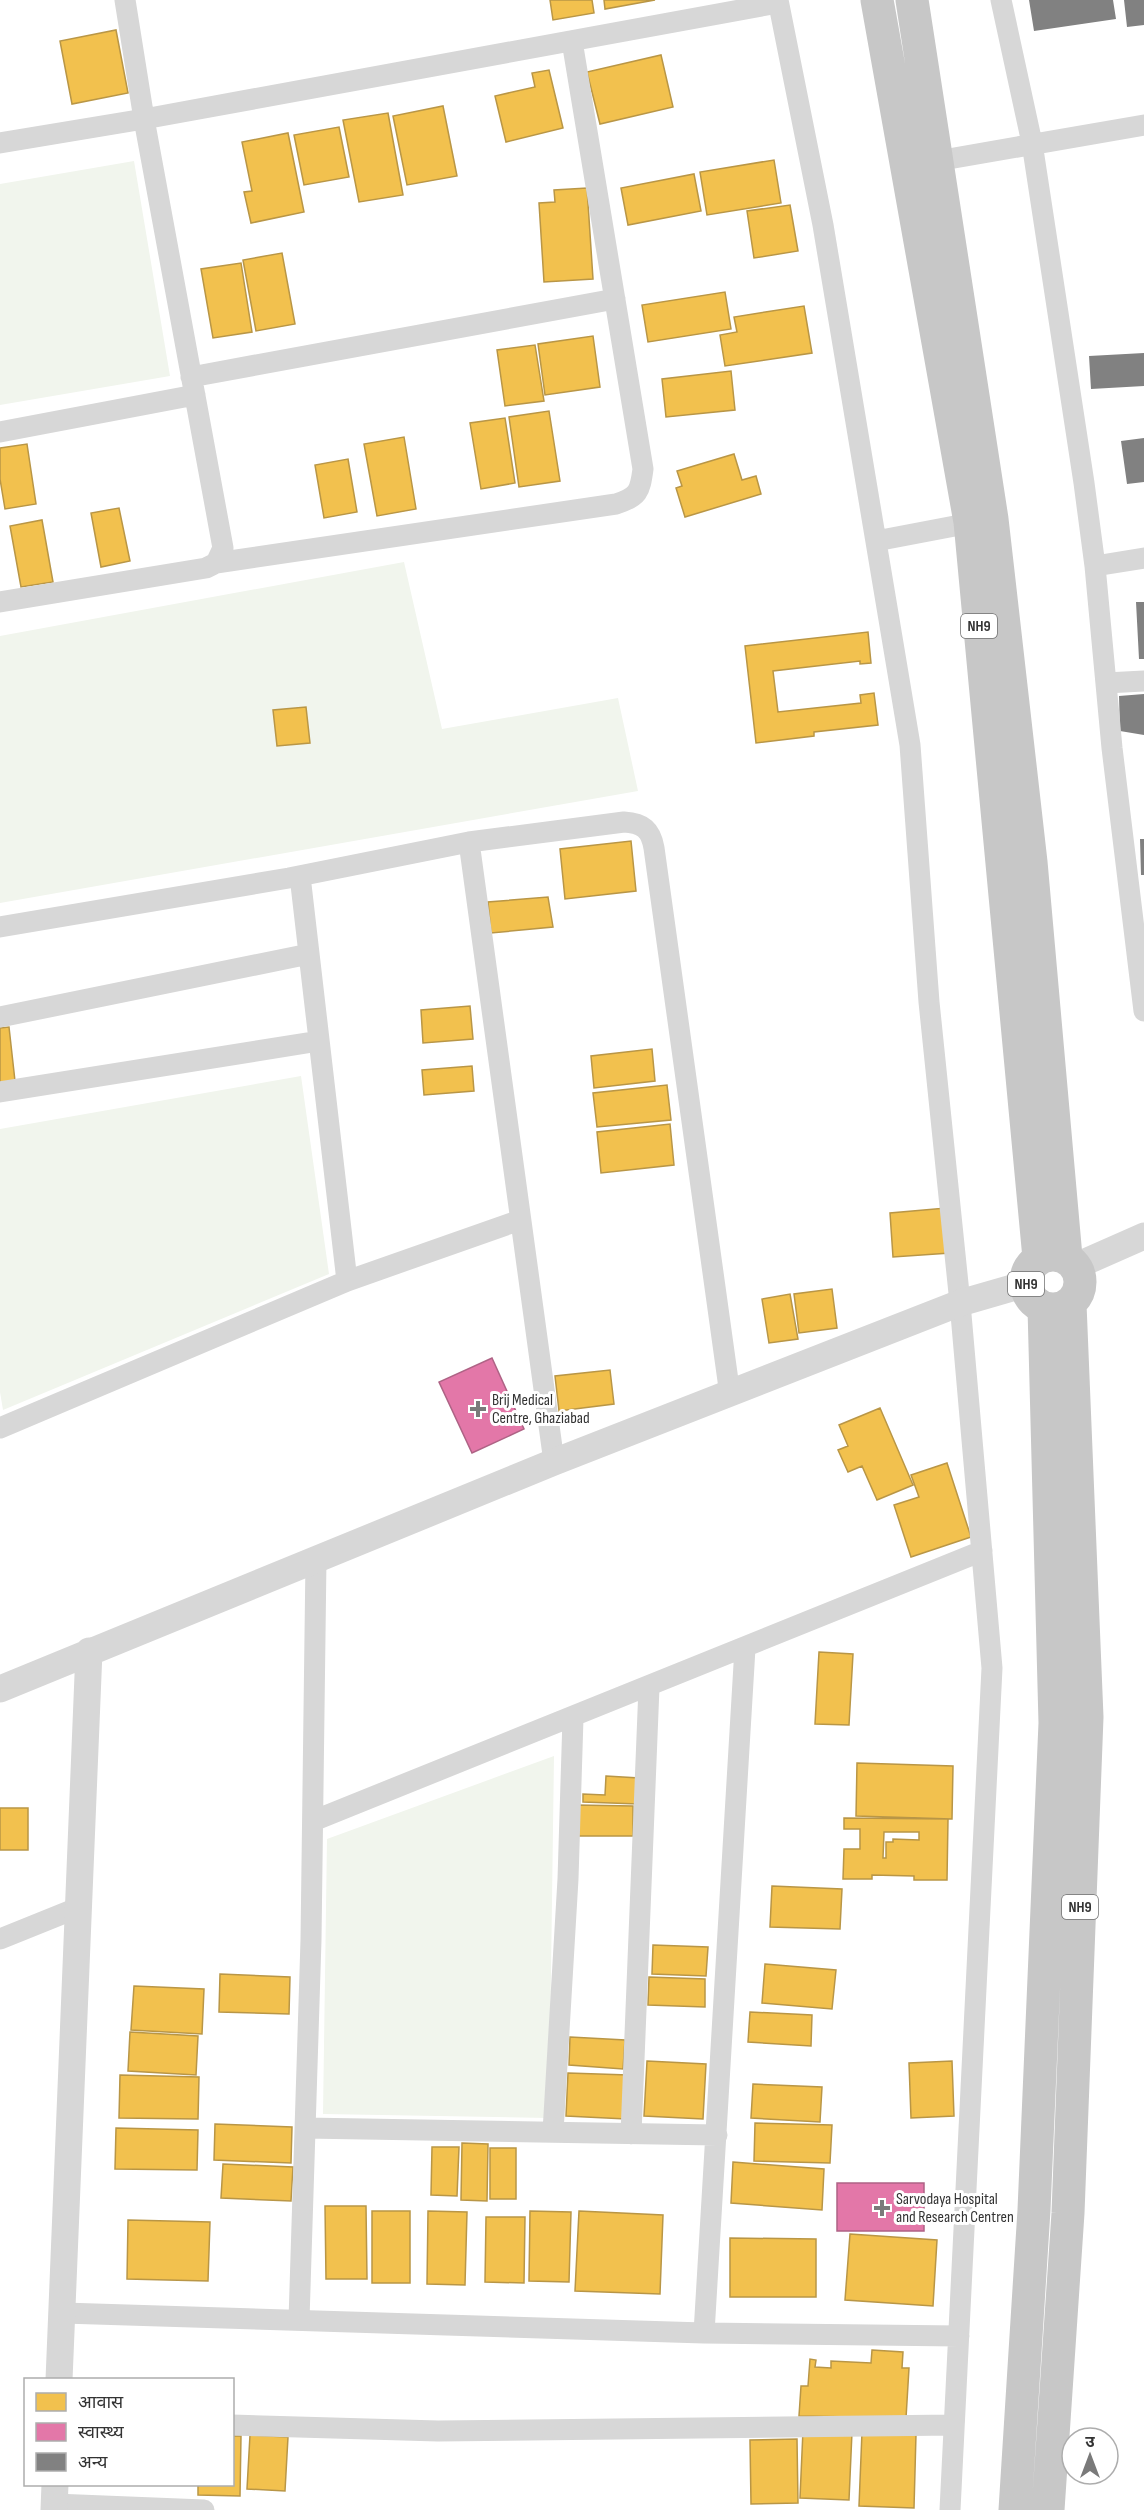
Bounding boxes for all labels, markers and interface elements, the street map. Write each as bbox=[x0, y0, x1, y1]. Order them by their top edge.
road number: NH9 bbox=[961, 614, 997, 638]
road number: NH9 bbox=[1008, 1272, 1044, 1296]
place label: Brij Medical Centre, Ghaziabad bbox=[492, 1391, 590, 1428]
marker: Brij Medical Centre, Ghaziabad bbox=[469, 1400, 487, 1418]
road number: NH9 bbox=[1062, 1895, 1098, 1919]
place label: Sarvodaya Hospital and Research Centren bbox=[896, 2190, 1014, 2227]
marker: Sarvodaya Hospital and Research Centren bbox=[873, 2199, 891, 2217]
legend bbox=[24, 2378, 234, 2486]
text: आवास bbox=[78, 2392, 124, 2413]
text: स्वास्थ्य bbox=[78, 2422, 124, 2443]
north arrow bbox=[1060, 2426, 1120, 2486]
text: उ bbox=[1085, 2433, 1095, 2452]
text: अन्य bbox=[78, 2452, 108, 2473]

